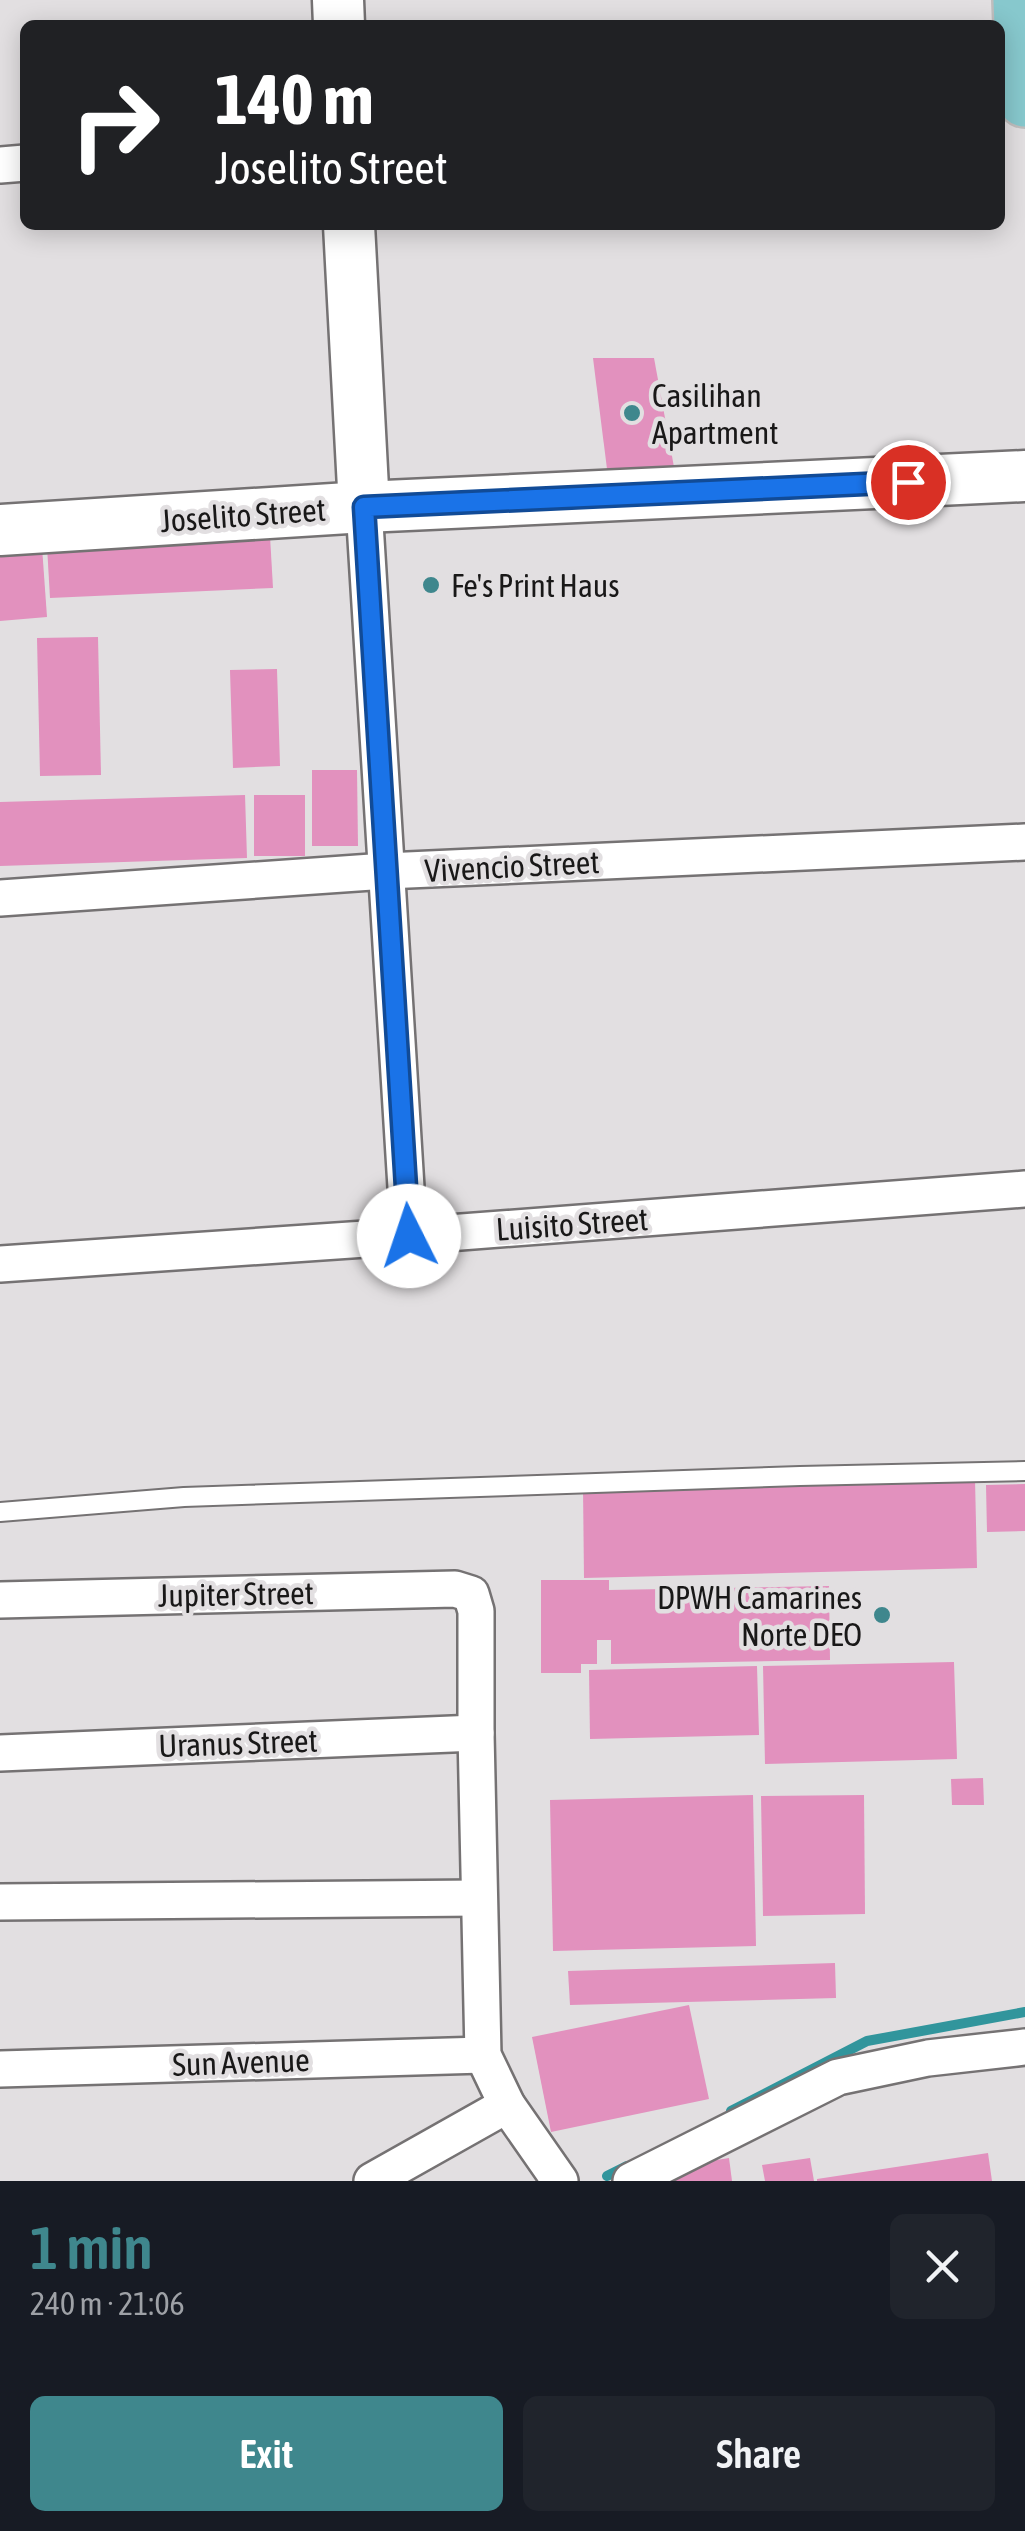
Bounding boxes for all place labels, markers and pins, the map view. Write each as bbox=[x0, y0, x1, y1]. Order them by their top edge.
place label: Casilihan Apartment bbox=[652, 377, 778, 451]
marker: Casilihan Apartment bbox=[621, 402, 643, 424]
pin bbox=[866, 440, 951, 525]
place label: Fe's Print Haus bbox=[451, 567, 620, 604]
marker: Fe's Print Haus bbox=[420, 574, 442, 596]
place label: DPWH Camarines Norte DEO bbox=[657, 1579, 862, 1653]
marker: DPWH Camarines Norte DEO bbox=[871, 1604, 893, 1626]

